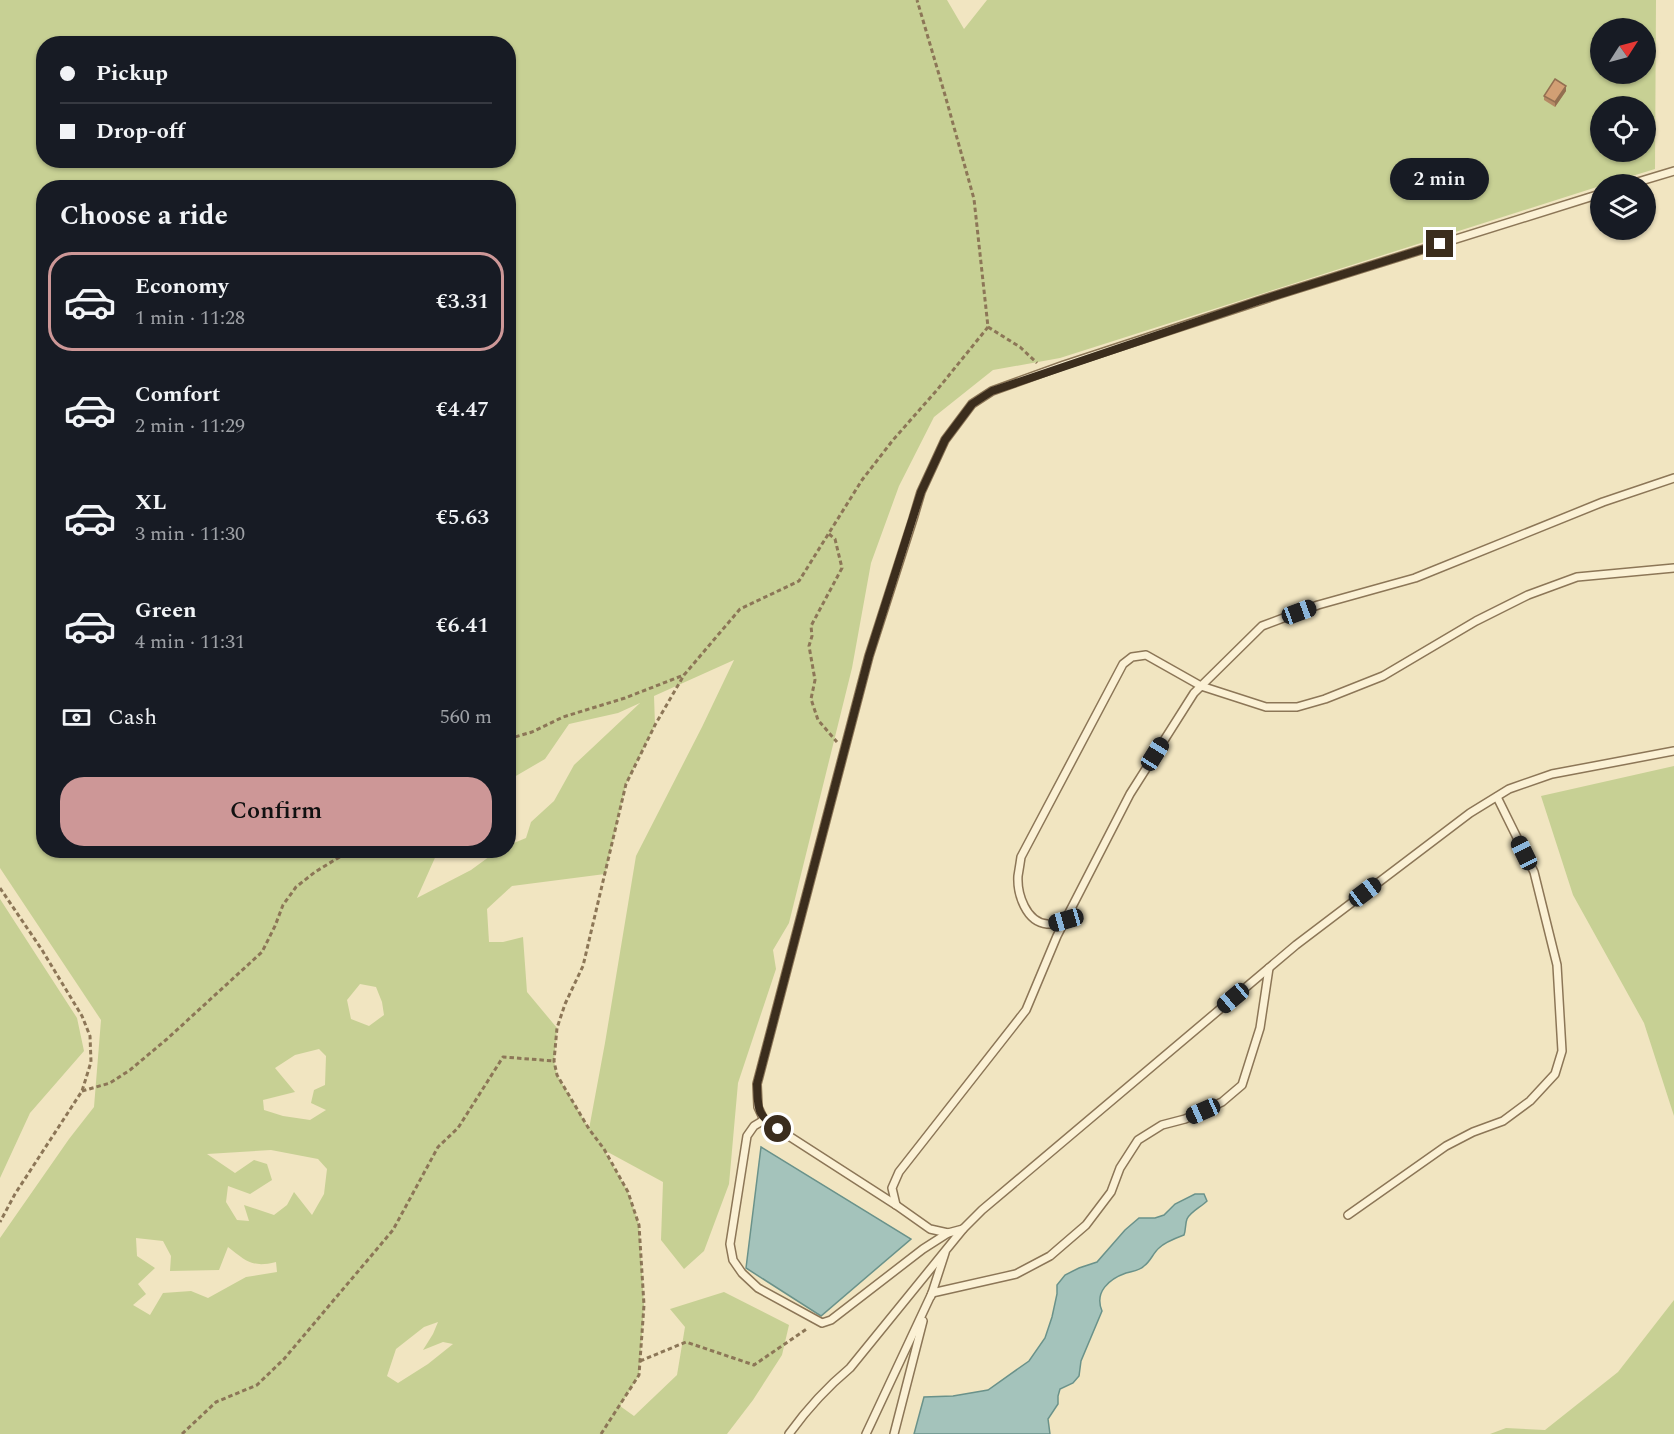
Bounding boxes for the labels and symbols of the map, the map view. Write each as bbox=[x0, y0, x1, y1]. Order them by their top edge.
north arrow bbox=[1590, 18, 1656, 84]
callout: 2 min bbox=[1390, 157, 1490, 199]
route end bbox=[1426, 230, 1453, 257]
car bbox=[1279, 597, 1319, 627]
car bbox=[1138, 734, 1172, 774]
car bbox=[1508, 833, 1540, 873]
car bbox=[1345, 874, 1385, 910]
car bbox=[1046, 906, 1086, 934]
car bbox=[1213, 980, 1253, 1016]
car bbox=[1183, 1095, 1223, 1127]
route start bbox=[764, 1115, 791, 1142]

